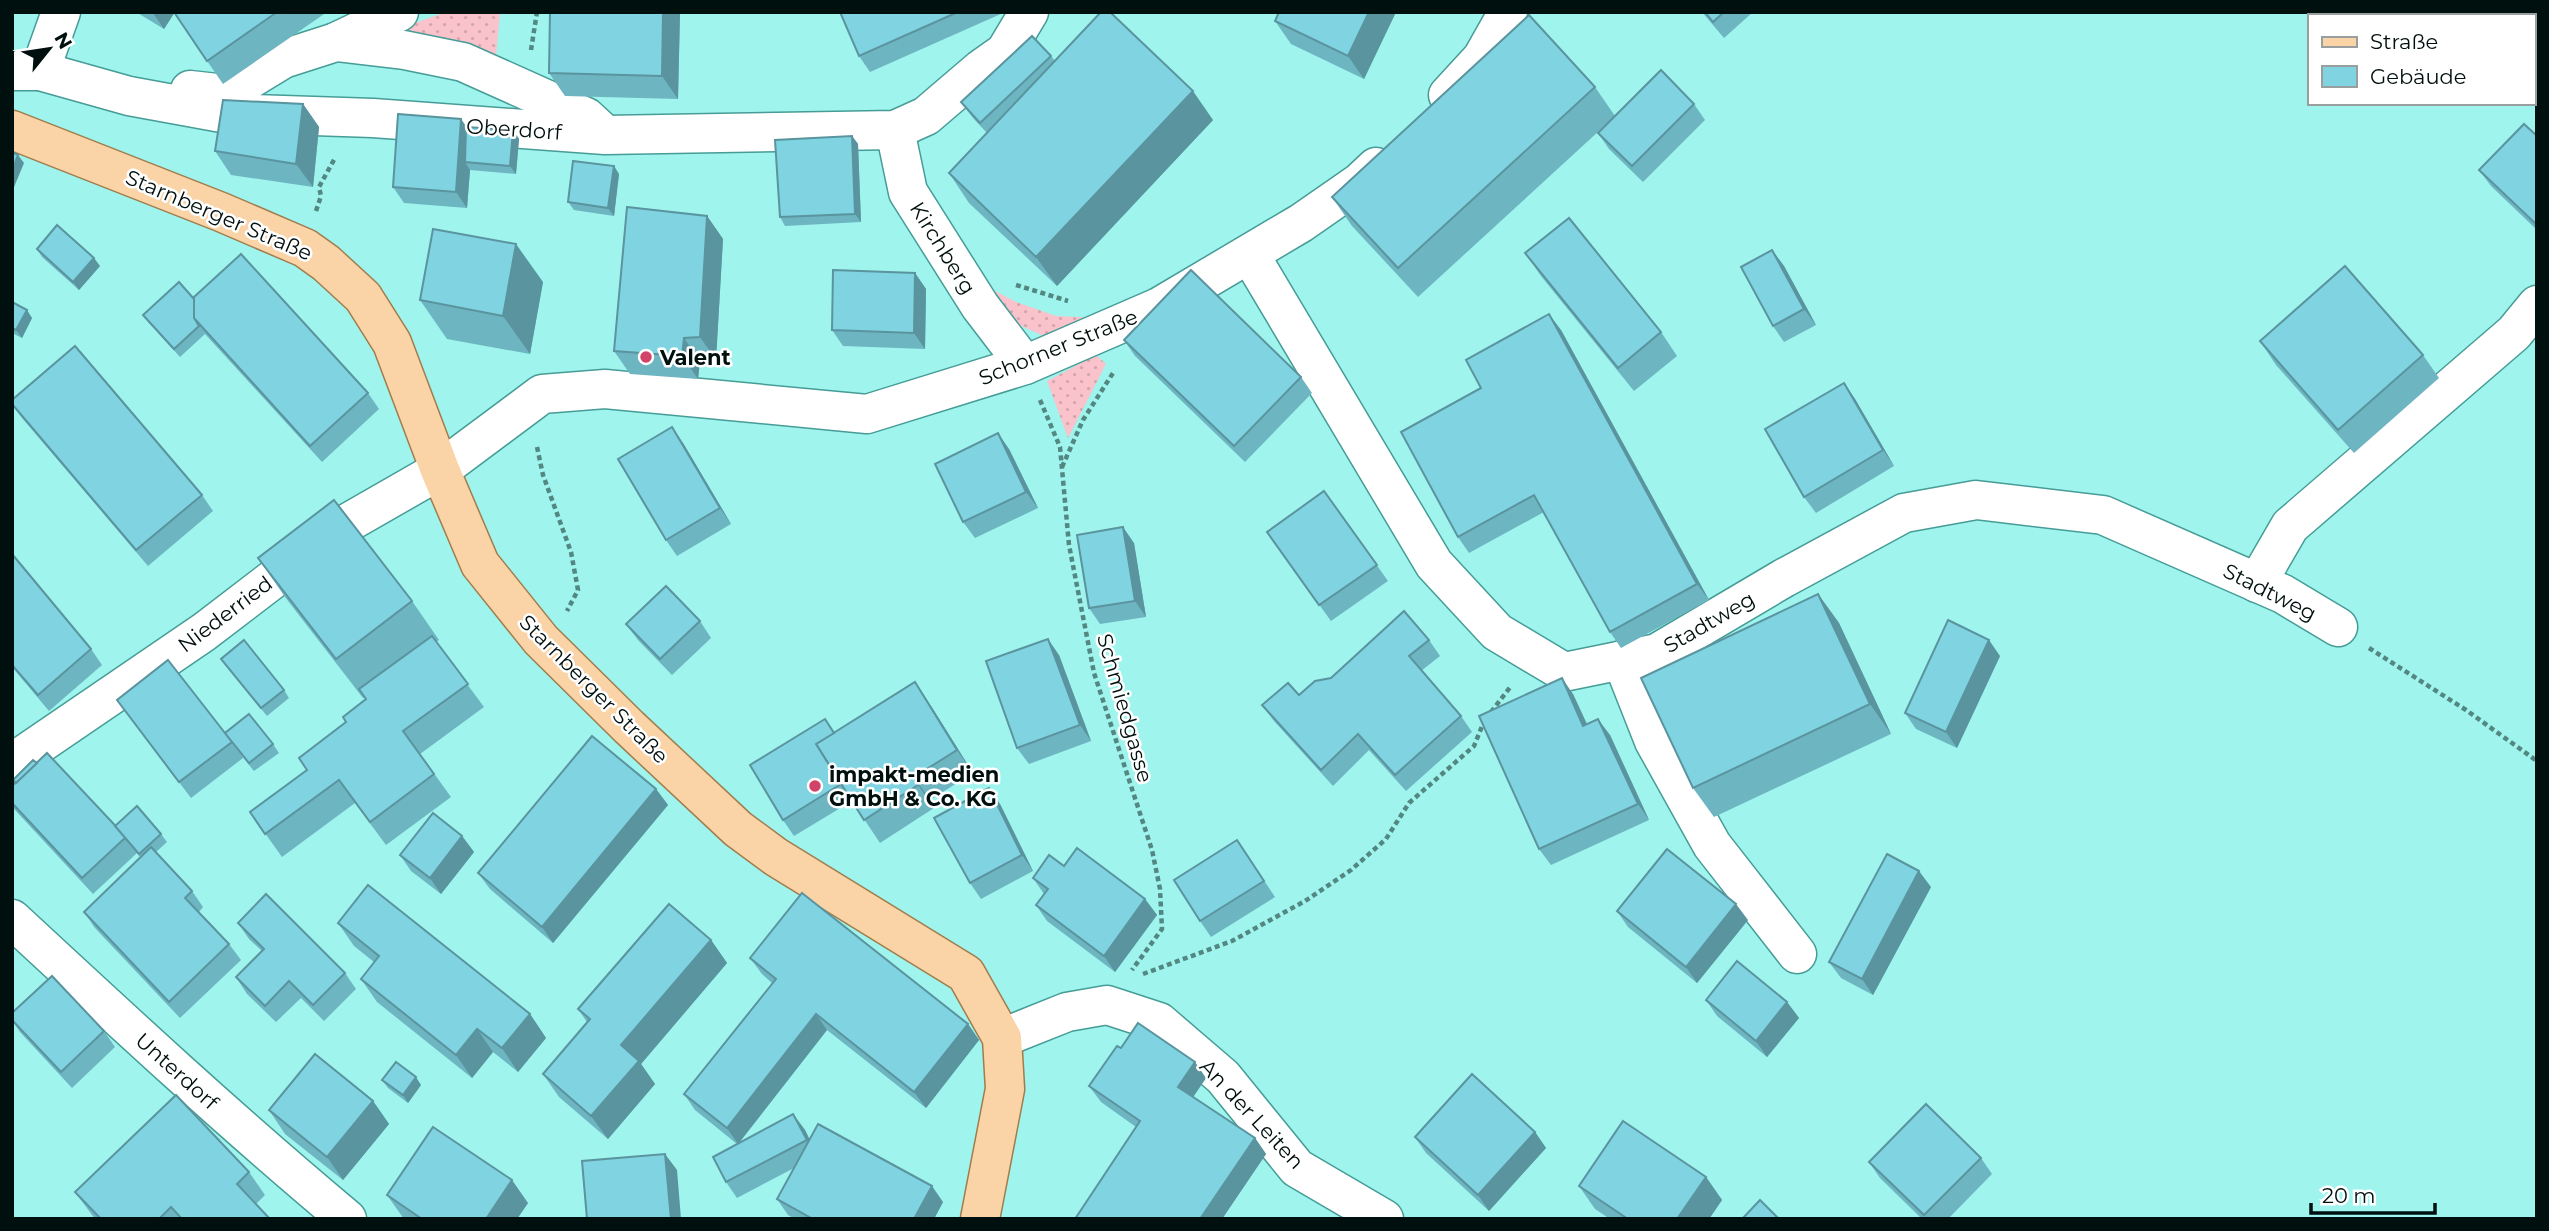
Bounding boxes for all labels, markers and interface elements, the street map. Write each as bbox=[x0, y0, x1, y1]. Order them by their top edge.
north arrow bbox=[14, 14, 84, 84]
legend bbox=[2308, 14, 2535, 105]
text: N bbox=[49, 28, 77, 53]
text: Straße bbox=[2370, 29, 2438, 54]
text: Gebäude bbox=[2370, 64, 2467, 89]
street label: Oberdorf bbox=[465, 113, 563, 145]
street label: Starnberger Straße bbox=[122, 164, 316, 266]
street label: Kirchberg bbox=[905, 197, 981, 299]
street label: Schorner Straße bbox=[975, 304, 1141, 390]
place label: Valent bbox=[659, 345, 731, 370]
marker: Valent bbox=[638, 349, 654, 365]
street label: Stadtweg bbox=[2219, 558, 2321, 626]
street label: Niederried bbox=[173, 570, 277, 658]
street label: Stadtweg bbox=[1659, 586, 1759, 658]
street label: Starnberger Straße bbox=[514, 609, 674, 769]
street label: Schmiedgasse bbox=[1092, 631, 1158, 785]
place label: impakt-medien GmbH & Co. KG bbox=[829, 762, 999, 811]
marker: impakt-medien GmbH & Co. KG bbox=[807, 778, 823, 794]
street label: Unterdorf bbox=[130, 1027, 224, 1115]
street label: An der Leiten bbox=[1195, 1054, 1309, 1174]
scale bar bbox=[2311, 1172, 2435, 1216]
text: 20 m bbox=[2322, 1183, 2376, 1208]

